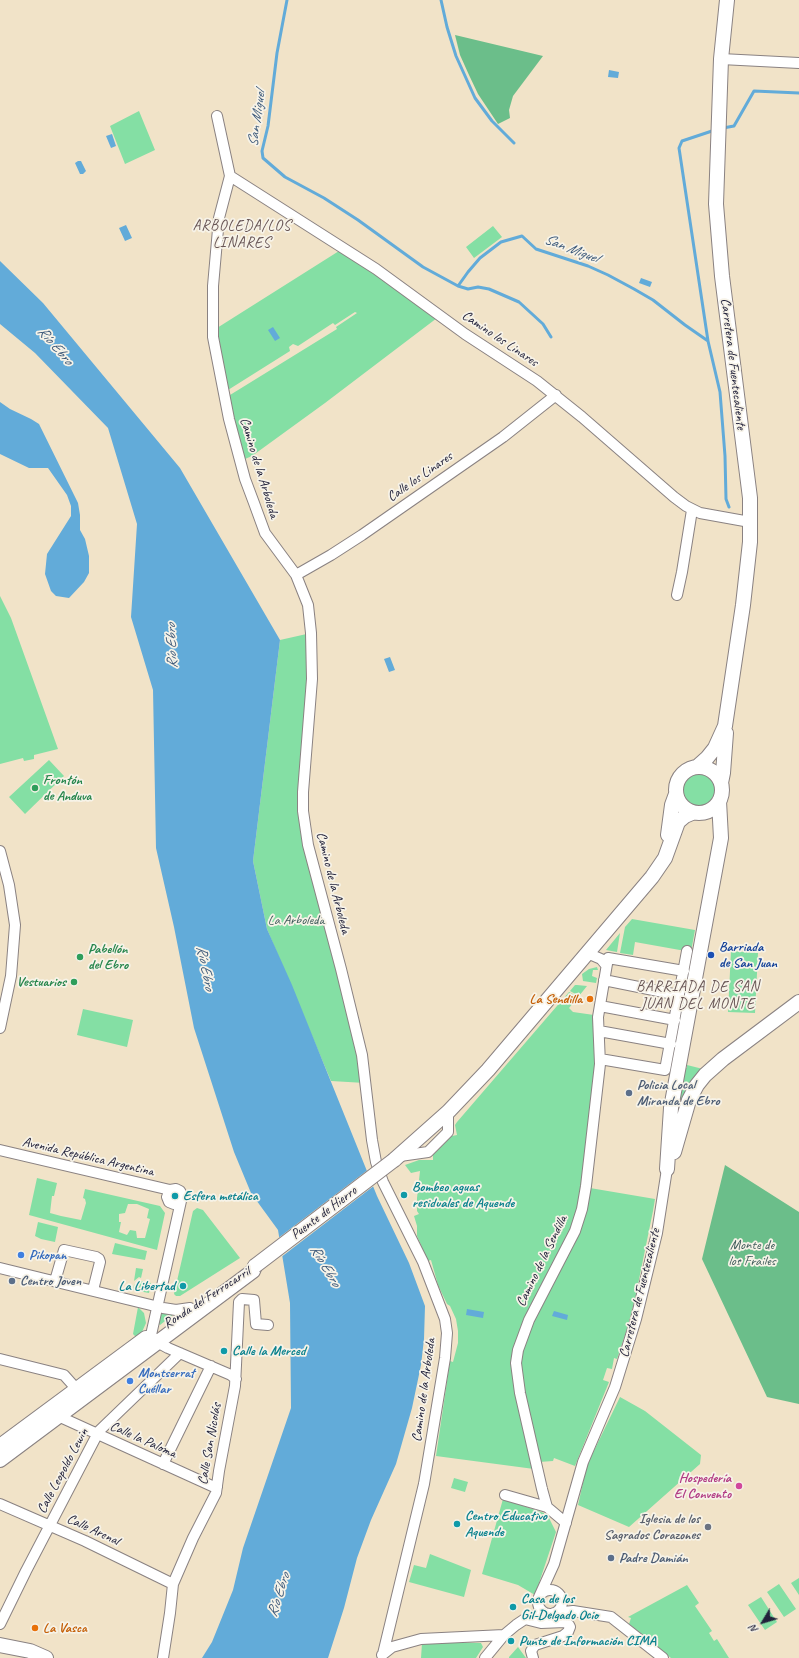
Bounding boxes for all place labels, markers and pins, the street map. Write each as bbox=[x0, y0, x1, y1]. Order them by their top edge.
place label: Frontón de Anduva bbox=[43, 772, 91, 804]
marker: Frontón de Anduva bbox=[30, 783, 40, 793]
place label: Barriada de San Juan bbox=[719, 939, 777, 972]
place label: Pabellón del Ebro bbox=[88, 941, 128, 974]
marker: Barriada de San Juan bbox=[706, 950, 716, 960]
marker: Pabellón del Ebro bbox=[75, 952, 85, 962]
place label: Vestuarios bbox=[17, 974, 66, 990]
marker: Vestuarios bbox=[69, 977, 79, 987]
place label: La Sendilla bbox=[529, 991, 582, 1007]
marker: La Sendilla bbox=[585, 994, 595, 1004]
place label: Policia Local Miranda de Ebro bbox=[637, 1077, 720, 1110]
marker: Policia Local Miranda de Ebro bbox=[624, 1088, 634, 1098]
place label: Bombeo aguas residuales de Aquende bbox=[412, 1179, 514, 1212]
place label: Esfera metálica bbox=[183, 1188, 258, 1204]
marker: Bombeo aguas residuales de Aquende bbox=[399, 1190, 409, 1200]
marker: Esfera metálica bbox=[170, 1191, 180, 1201]
place label: Pikopan bbox=[29, 1247, 66, 1263]
marker: Pikopan bbox=[16, 1250, 26, 1260]
place label: Centro Joven bbox=[20, 1273, 81, 1289]
marker: Centro Joven bbox=[7, 1276, 17, 1286]
place label: La Libertad bbox=[118, 1278, 175, 1294]
marker: La Libertad bbox=[178, 1281, 188, 1291]
place label: Calle la Merced bbox=[232, 1343, 305, 1359]
marker: Calle la Merced bbox=[219, 1346, 229, 1356]
place label: Montserrat Cuéllar bbox=[138, 1365, 194, 1398]
marker: Montserrat Cuéllar bbox=[125, 1376, 135, 1386]
place label: Hospedería El Convento bbox=[674, 1470, 731, 1502]
marker: Hospedería El Convento bbox=[734, 1481, 744, 1491]
place label: Centro Educativo Aquende bbox=[465, 1508, 547, 1540]
place label: Iglesia de los Sagrados Corazones bbox=[604, 1511, 700, 1544]
marker: Centro Educativo Aquende bbox=[452, 1519, 462, 1529]
marker: Iglesia de los Sagrados Corazones bbox=[703, 1522, 713, 1532]
place label: Padre Damián bbox=[619, 1550, 688, 1566]
marker: Padre Damián bbox=[606, 1553, 616, 1563]
place label: Casa de los Gil-Delgado Ocio bbox=[521, 1591, 598, 1624]
marker: Casa de los Gil-Delgado Ocio bbox=[508, 1602, 518, 1612]
place label: La Vasca bbox=[43, 1620, 87, 1636]
marker: La Vasca bbox=[30, 1623, 40, 1633]
place label: Punto de Información CIMA bbox=[519, 1633, 656, 1649]
marker: Punto de Información CIMA bbox=[506, 1636, 516, 1646]

